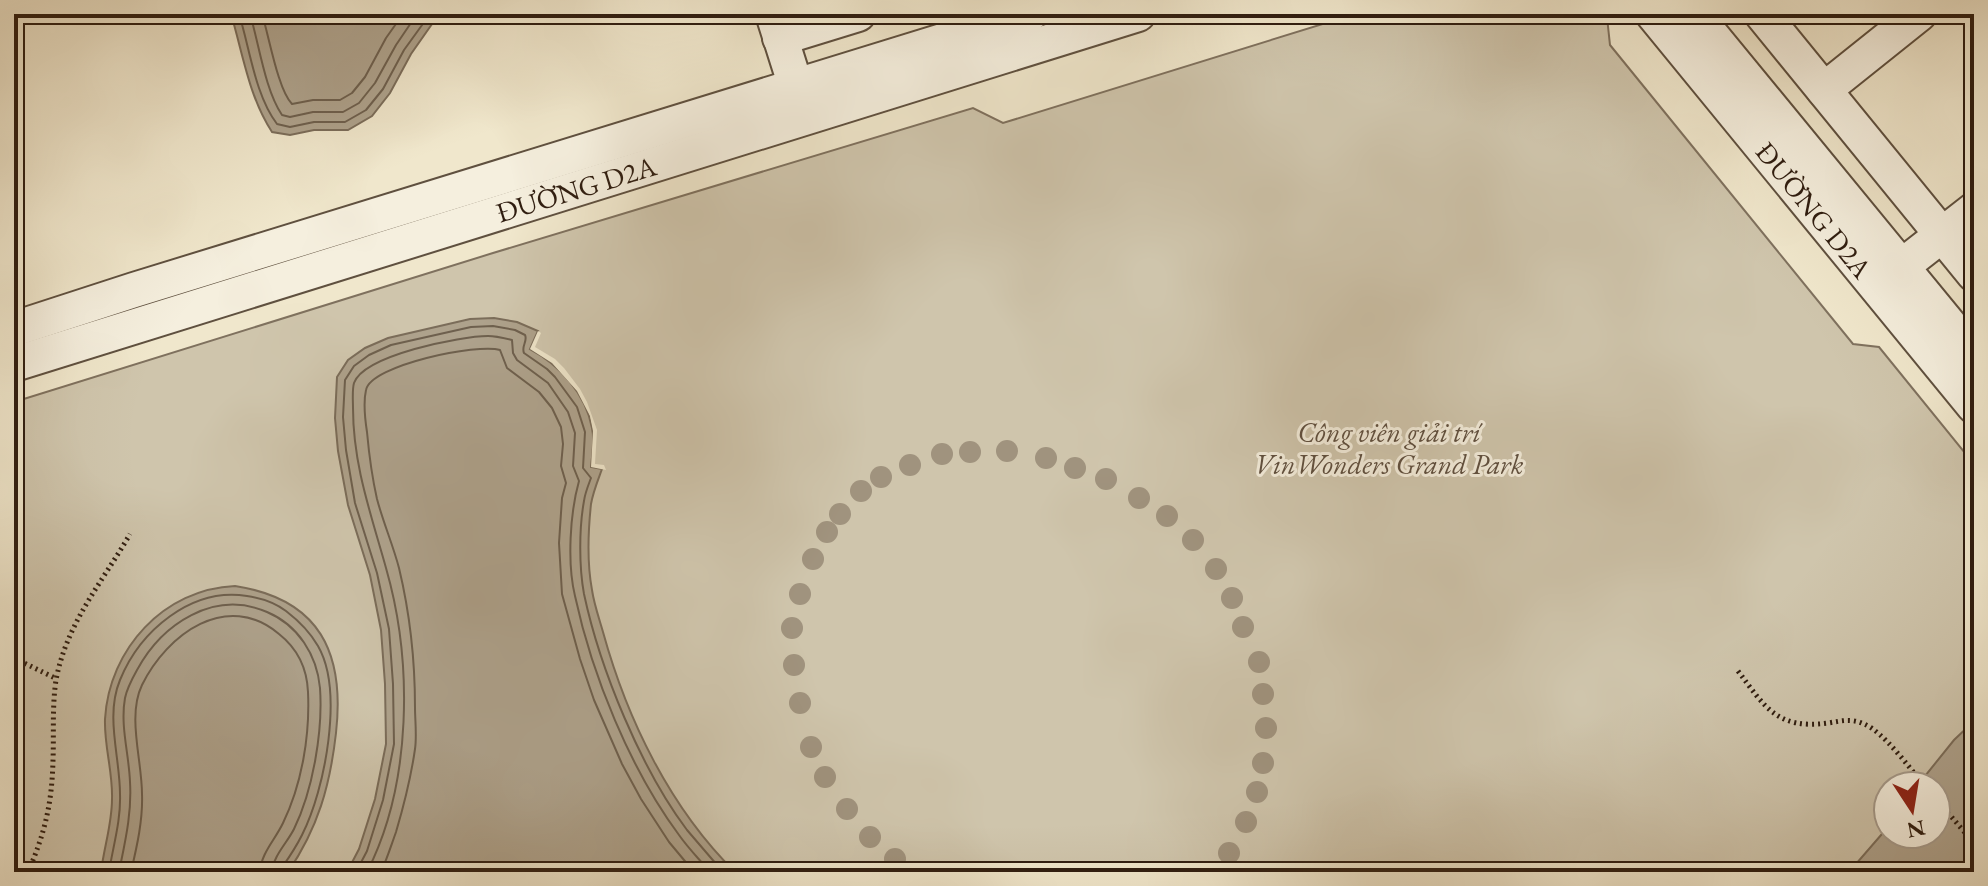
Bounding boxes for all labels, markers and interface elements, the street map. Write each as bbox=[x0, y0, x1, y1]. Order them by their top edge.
street label: ĐƯỜNG D2A bbox=[1748, 134, 1880, 286]
street label: ĐƯỜNG D2A bbox=[492, 147, 661, 230]
park label: Công viên giải trí VinWonders Grand Park bbox=[1255, 414, 1524, 482]
north arrow bbox=[1872, 770, 1952, 850]
text: N bbox=[1904, 813, 1928, 845]

